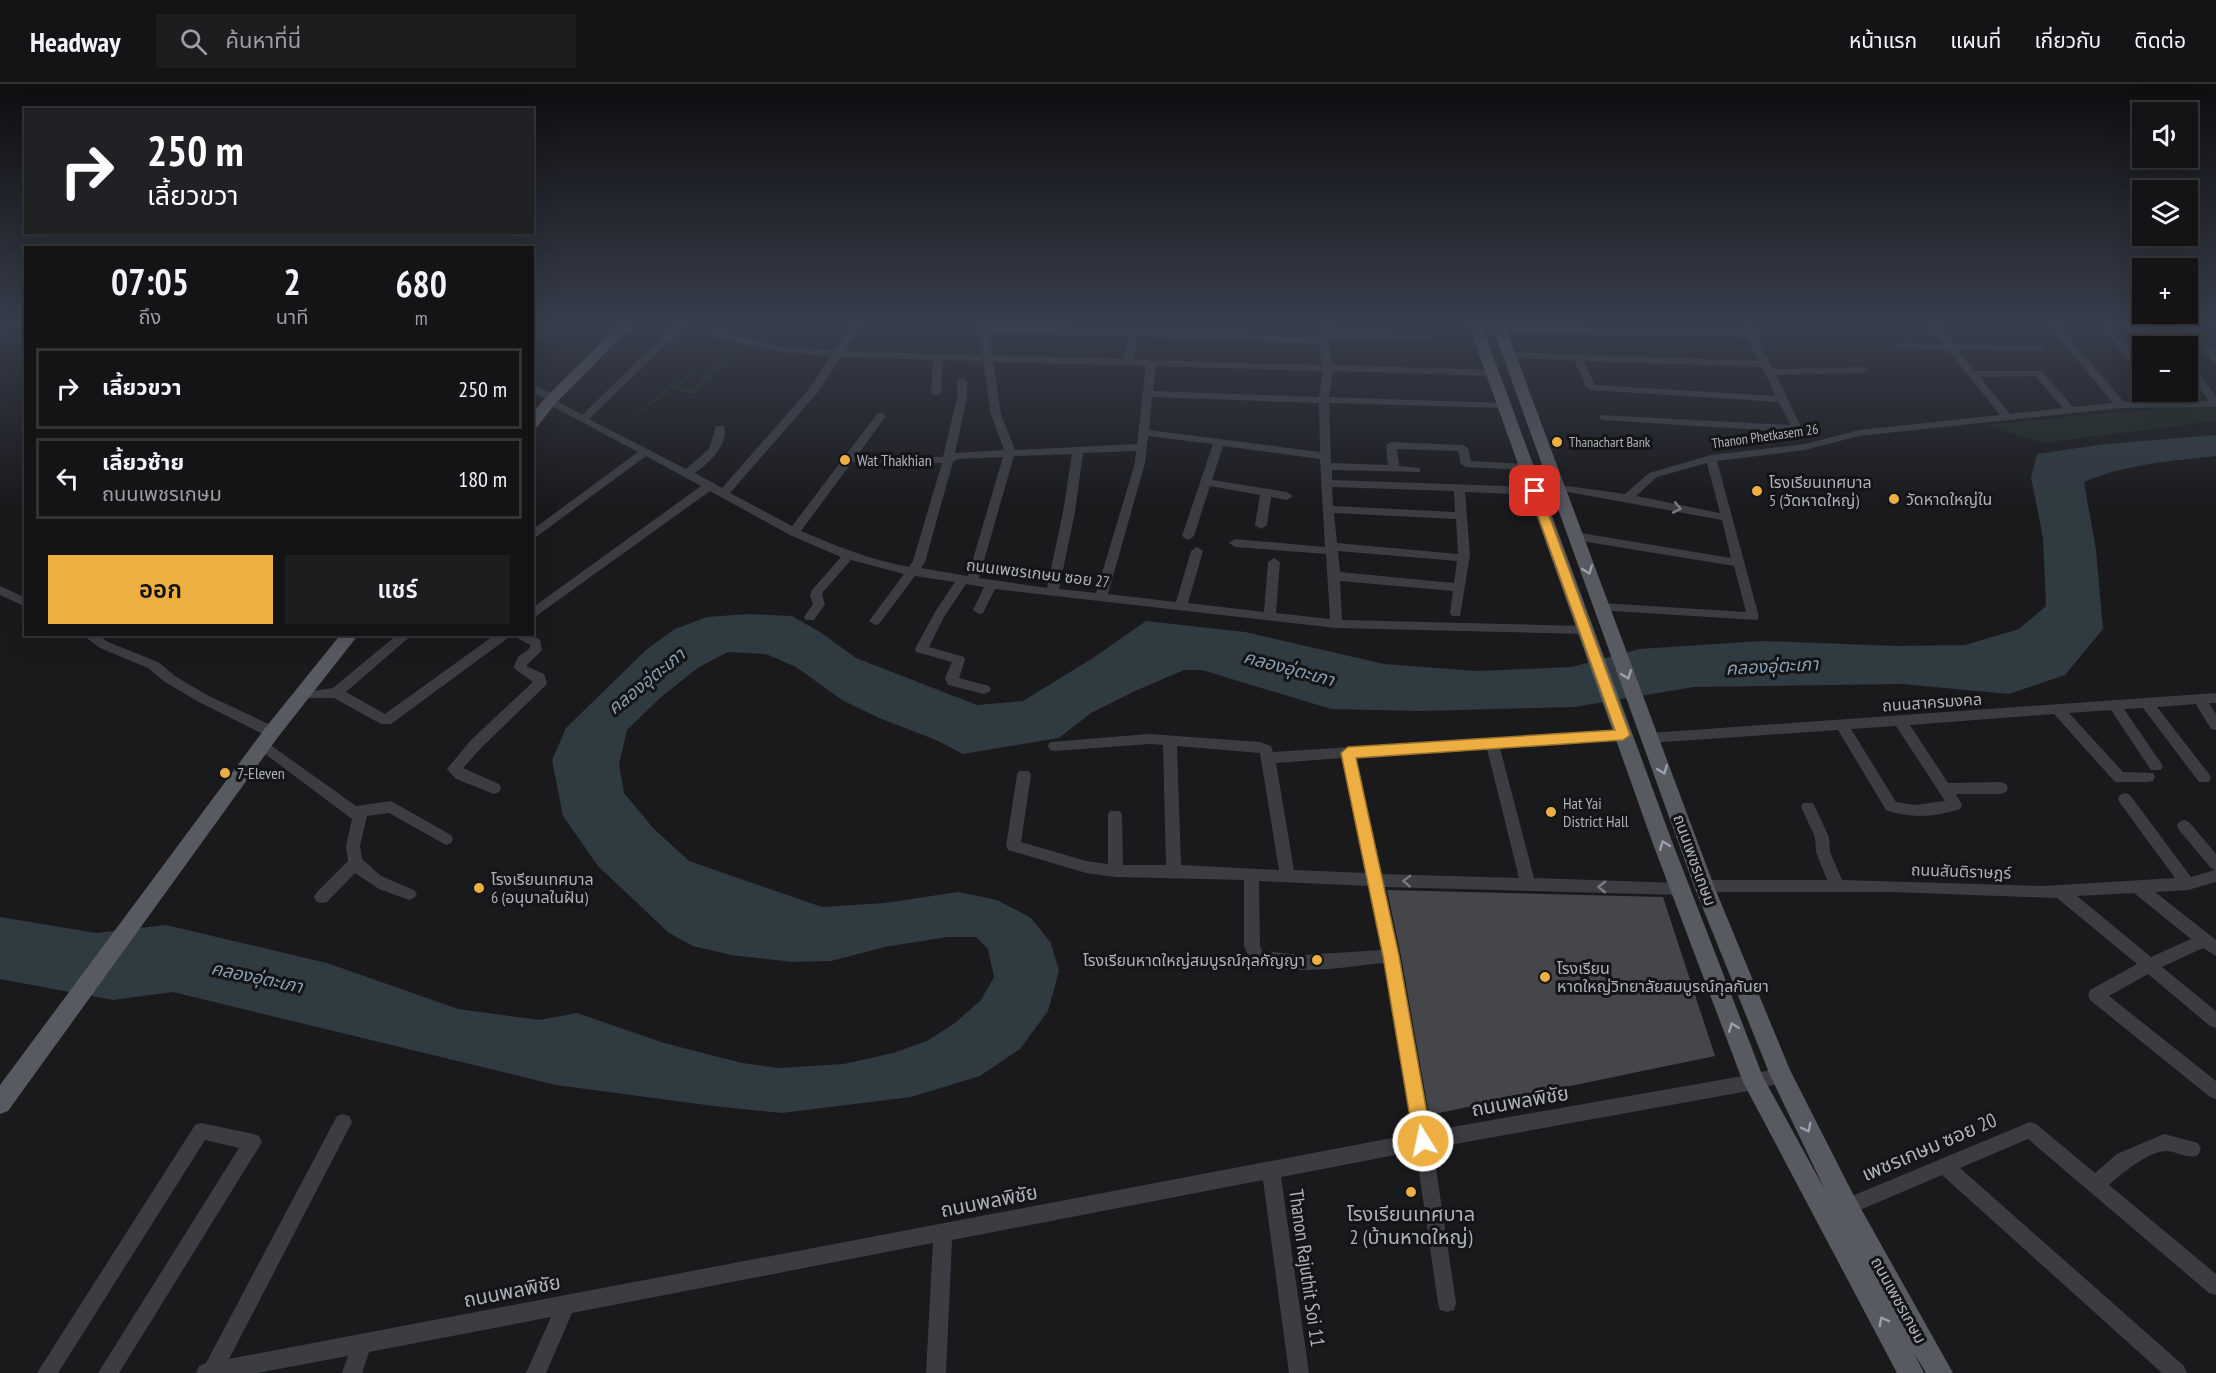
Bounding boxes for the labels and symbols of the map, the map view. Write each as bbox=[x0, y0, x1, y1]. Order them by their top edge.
street label: Thanon Phetkasem 26 bbox=[1710, 420, 1820, 452]
place label: Thanachart Bank bbox=[1569, 433, 1651, 451]
marker: Thanachart Bank bbox=[1550, 435, 1564, 449]
place label: Wat Thakhian bbox=[857, 450, 932, 470]
marker: Wat Thakhian bbox=[838, 453, 852, 467]
pin bbox=[1509, 465, 1560, 516]
place label: โรงเรียนเทศบาล 5 (วัดหาดใหญ่) bbox=[1769, 472, 1872, 510]
marker: โรงเรียนเทศบาล 5 (วัดหาดใหญ่) bbox=[1750, 484, 1764, 498]
place label: วัดหาดใหญ่ใน bbox=[1906, 489, 1992, 509]
marker: วัดหาดใหญ่ใน bbox=[1887, 492, 1901, 506]
one-way arrow bbox=[1672, 501, 1682, 514]
street label: ถนนเพชรเกษม ซอย 27 bbox=[965, 554, 1111, 592]
one-way arrow bbox=[1580, 564, 1593, 575]
water label: คลองอุ่ตะเภา bbox=[603, 642, 690, 719]
water label: คลองอุ่ตะเภา bbox=[1241, 645, 1337, 691]
water label: คลองอุ่ตะเภา bbox=[1725, 652, 1820, 680]
one-way arrow bbox=[1620, 669, 1632, 680]
street label: ถนนสาครมงคล bbox=[1881, 689, 1983, 715]
place label: 7-Eleven bbox=[237, 763, 285, 783]
one-way arrow bbox=[1655, 764, 1668, 775]
marker: 7-Eleven bbox=[218, 766, 232, 780]
place label: Hat Yai District Hall bbox=[1563, 793, 1629, 831]
marker: Hat Yai District Hall bbox=[1544, 805, 1558, 819]
street label: ถนนเพชรเกษม bbox=[1669, 812, 1721, 908]
one-way arrow bbox=[1658, 840, 1671, 851]
street label: ถนนสันติราษฎร์ bbox=[1910, 859, 2012, 883]
place label: โรงเรียนเทศบาล 6 (อนุบาลในฝัน) bbox=[491, 869, 594, 907]
one-way arrow bbox=[1402, 875, 1411, 888]
marker: โรงเรียนเทศบาล 6 (อนุบาลในฝัน) bbox=[472, 881, 486, 895]
one-way arrow bbox=[1597, 881, 1606, 893]
place label: โรงเรียนหาดใหญ่สมบูรณ์กุลกัญญา bbox=[1083, 950, 1305, 970]
marker: โรงเรียนหาดใหญ่สมบูรณ์กุลกัญญา bbox=[1310, 953, 1324, 967]
water label: คลองอุ่ตะเภา bbox=[209, 956, 305, 998]
place label: โรงเรียน หาดใหญ่วิทยาลัยสมบูรณ์กุลกันยา bbox=[1557, 958, 1769, 996]
marker: โรงเรียน หาดใหญ่วิทยาลัยสมบูรณ์กุลกันยา bbox=[1538, 970, 1552, 984]
one-way arrow bbox=[1728, 1022, 1741, 1033]
street label: ถนนพลพิชัย bbox=[1469, 1080, 1571, 1122]
street label: เพชรเกษม ซอย 20 bbox=[1858, 1107, 2000, 1187]
position arrow bbox=[1391, 1109, 1455, 1173]
one-way arrow bbox=[1800, 1121, 1811, 1132]
street label: ถนนพลพิชัย bbox=[938, 1179, 1040, 1223]
marker: โรงเรียนเทศบาล 2 (บ้านหาดใหญ่) bbox=[1404, 1185, 1418, 1199]
street label: Thanon Rajuthit Soi 11 bbox=[1283, 1188, 1331, 1348]
place label: โรงเรียนเทศบาล 2 (บ้านหาดใหญ่) bbox=[1347, 1201, 1475, 1250]
street label: ถนนเพชรเกษม bbox=[1867, 1253, 1931, 1347]
street label: ถนนพลพิชัย bbox=[461, 1269, 563, 1313]
one-way arrow bbox=[1879, 1317, 1890, 1328]

